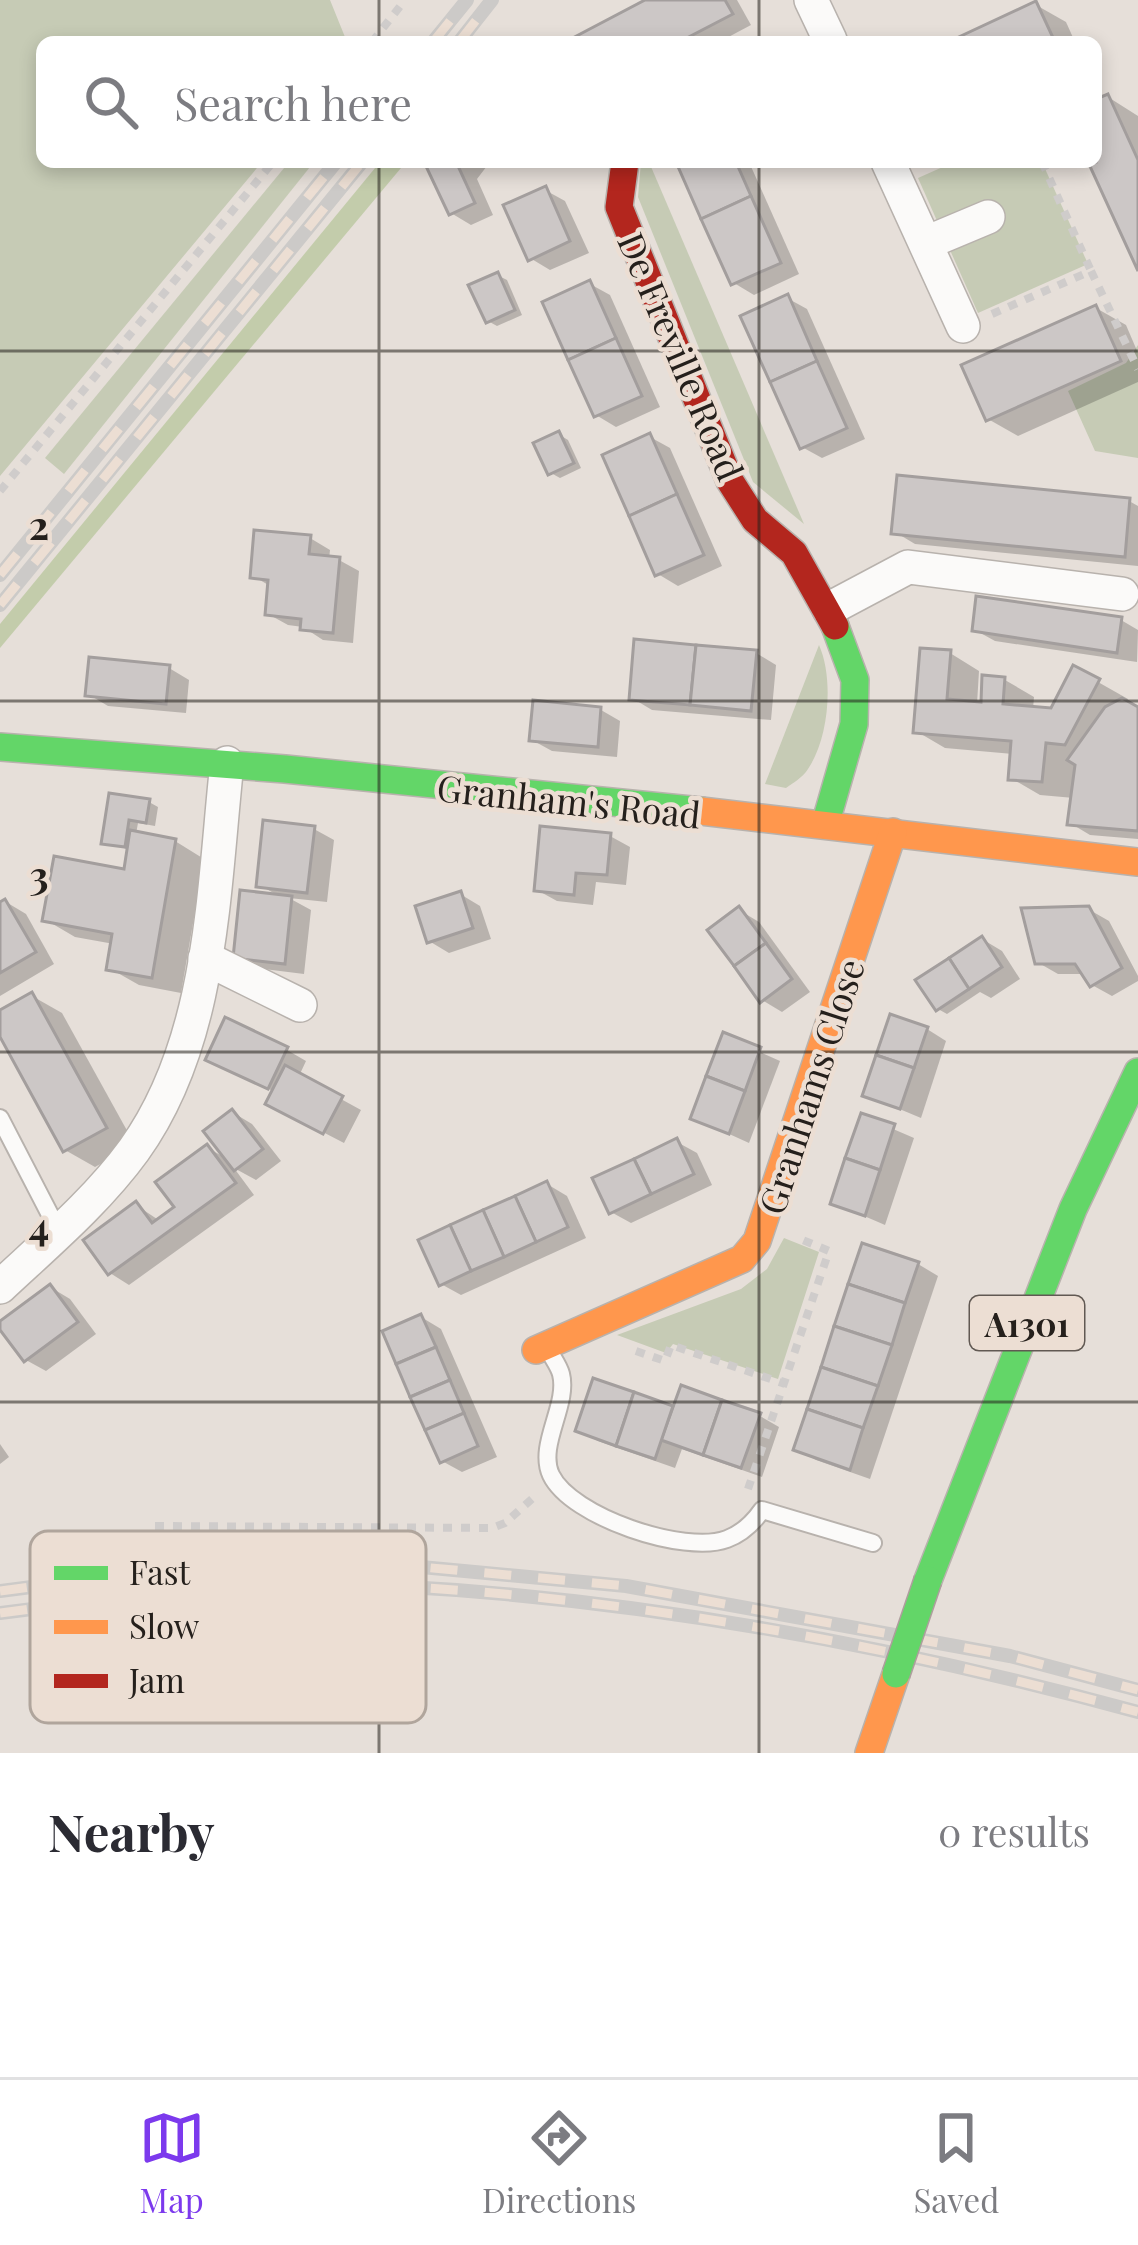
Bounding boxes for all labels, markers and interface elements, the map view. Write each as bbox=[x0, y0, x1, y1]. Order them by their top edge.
search box bbox=[36, 36, 1102, 168]
icon: search bbox=[78, 69, 144, 135]
text: Search here bbox=[174, 72, 412, 132]
street label: De Freville Road bbox=[608, 225, 756, 487]
text: 2 bbox=[29, 498, 49, 550]
street label: Granham's Road bbox=[435, 762, 703, 838]
text: 3 bbox=[29, 848, 49, 900]
street label: Granhams Close bbox=[746, 952, 874, 1220]
text: 4 bbox=[29, 1199, 49, 1251]
road number: A1301 bbox=[970, 1296, 1084, 1350]
legend bbox=[30, 1531, 426, 1723]
text: Fast bbox=[129, 1549, 191, 1593]
text: Slow bbox=[129, 1603, 200, 1647]
text: Jam bbox=[128, 1657, 185, 1701]
text: Nearby bbox=[48, 1797, 214, 1865]
text: 0 results bbox=[938, 1805, 1090, 1857]
tab: Map bbox=[139, 2105, 205, 2221]
tab: Directions bbox=[482, 2105, 636, 2221]
tab: Saved bbox=[914, 2105, 999, 2221]

